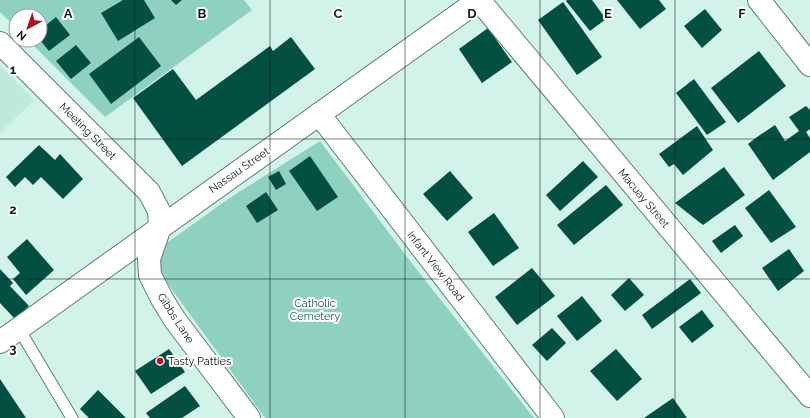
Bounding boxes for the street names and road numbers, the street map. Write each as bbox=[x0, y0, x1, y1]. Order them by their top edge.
street label: Meeting Street bbox=[57, 100, 119, 163]
street label: Nassau Street bbox=[207, 145, 272, 196]
street label: Macuay Street bbox=[615, 166, 672, 231]
street label: Infant View Road bbox=[404, 229, 467, 304]
street label: Gibbs Lane bbox=[155, 291, 197, 346]

